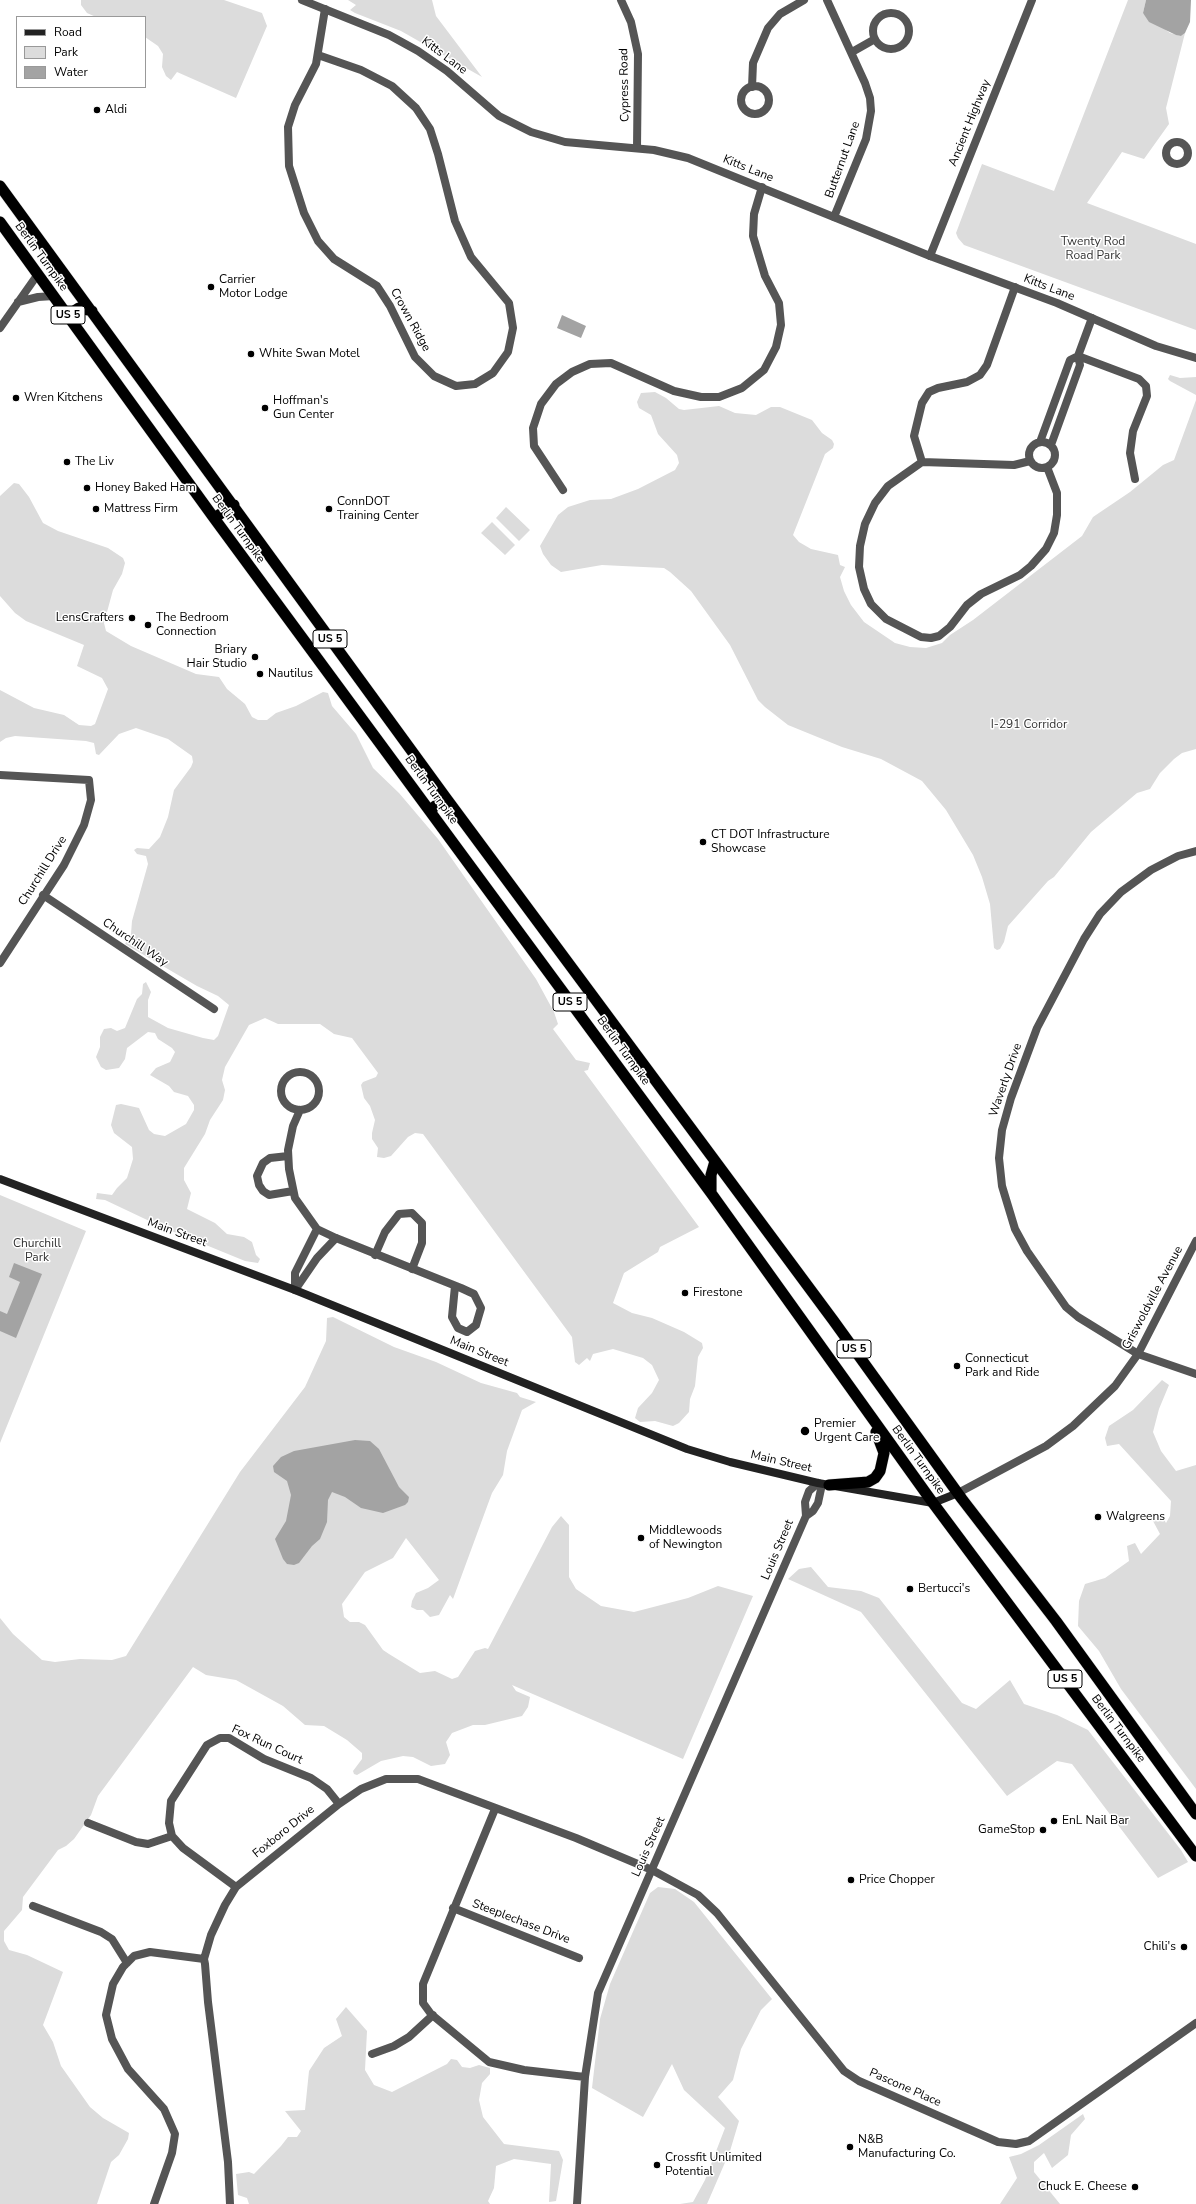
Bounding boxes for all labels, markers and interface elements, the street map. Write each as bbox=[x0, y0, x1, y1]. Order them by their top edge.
legend bbox=[16, 16, 146, 88]
text: Road bbox=[54, 24, 82, 40]
street label: Kitts Lane bbox=[418, 34, 470, 78]
text: Park bbox=[54, 44, 78, 60]
street label: Cypress Road bbox=[617, 48, 633, 122]
text: Water bbox=[54, 64, 88, 80]
street label: Ancient Highway bbox=[946, 77, 994, 169]
place label: Aldi bbox=[105, 103, 127, 117]
marker: Aldi bbox=[92, 105, 102, 115]
street label: Butternut Lane bbox=[822, 120, 864, 200]
street label: Kitts Lane bbox=[721, 152, 775, 186]
street label: Berlin Turnpike bbox=[11, 220, 71, 294]
park label: Twenty Rod Road Park bbox=[1061, 235, 1125, 263]
street label: Kitts Lane bbox=[1021, 272, 1077, 304]
place label: Carrier Motor Lodge bbox=[219, 273, 288, 301]
marker: Carrier Motor Lodge bbox=[206, 282, 216, 292]
street label: Crown Ridge bbox=[387, 286, 433, 354]
road number: US 5 bbox=[51, 306, 85, 324]
place label: White Swan Motel bbox=[259, 347, 360, 361]
marker: White Swan Motel bbox=[246, 349, 256, 359]
place label: Wren Kitchens bbox=[24, 391, 103, 405]
marker: Wren Kitchens bbox=[11, 393, 21, 403]
place label: Hoffman's Gun Center bbox=[273, 394, 334, 422]
marker: Hoffman's Gun Center bbox=[260, 403, 270, 413]
place label: The Liv bbox=[75, 455, 114, 469]
marker: The Liv bbox=[62, 457, 72, 467]
place label: Honey Baked Ham bbox=[95, 481, 196, 495]
marker: Honey Baked Ham bbox=[82, 483, 92, 493]
street label: Berlin Turnpike bbox=[208, 492, 268, 566]
place label: ConnDOT Training Center bbox=[337, 495, 419, 523]
place label: Mattress Firm bbox=[104, 502, 178, 516]
marker: Mattress Firm bbox=[91, 504, 101, 514]
marker: ConnDOT Training Center bbox=[324, 504, 334, 514]
place label: LensCrafters bbox=[56, 611, 124, 625]
place label: The Bedroom Connection bbox=[156, 611, 229, 639]
marker: LensCrafters bbox=[127, 613, 137, 623]
marker: The Bedroom Connection bbox=[143, 620, 153, 630]
road number: US 5 bbox=[313, 630, 347, 648]
place label: Briary Hair Studio bbox=[187, 643, 247, 671]
marker: Briary Hair Studio bbox=[250, 652, 260, 662]
place label: Nautilus bbox=[268, 667, 313, 681]
marker: Nautilus bbox=[255, 669, 265, 679]
park label: I-291 Corridor bbox=[991, 718, 1067, 732]
street label: Berlin Turnpike bbox=[401, 753, 461, 827]
place label: CT DOT Infrastructure Showcase bbox=[711, 828, 830, 856]
street label: Churchill Drive bbox=[16, 833, 70, 909]
marker: CT DOT Infrastructure Showcase bbox=[698, 837, 708, 847]
street label: Churchill Way bbox=[99, 916, 171, 970]
road number: US 5 bbox=[553, 993, 587, 1011]
street label: Berlin Turnpike bbox=[593, 1014, 653, 1088]
street label: Waverly Drive bbox=[987, 1041, 1025, 1119]
street label: Main Street bbox=[145, 1216, 209, 1250]
park label: Churchill Park bbox=[13, 1237, 61, 1265]
street label: Griswoldville Avenue bbox=[1120, 1244, 1186, 1352]
place label: Firestone bbox=[693, 1286, 743, 1300]
marker: Firestone bbox=[680, 1288, 690, 1298]
street label: Main Street bbox=[448, 1334, 510, 1370]
road number: US 5 bbox=[837, 1340, 871, 1358]
place label: Connecticut Park and Ride bbox=[965, 1352, 1039, 1380]
marker: Connecticut Park and Ride bbox=[952, 1361, 962, 1371]
place label: Premier Urgent Care bbox=[814, 1417, 879, 1445]
street label: Berlin Turnpike bbox=[888, 1423, 948, 1497]
marker: Premier Urgent Care bbox=[799, 1425, 811, 1437]
street label: Main Street bbox=[749, 1448, 813, 1476]
place label: Walgreens bbox=[1106, 1510, 1165, 1524]
marker: Walgreens bbox=[1093, 1512, 1103, 1522]
street label: Louis Street bbox=[759, 1518, 797, 1582]
place label: Middlewoods of Newington bbox=[649, 1524, 722, 1552]
marker: Middlewoods of Newington bbox=[636, 1533, 646, 1543]
place label: Bertucci's bbox=[918, 1582, 970, 1596]
marker: Bertucci's bbox=[905, 1584, 915, 1594]
road number: US 5 bbox=[1048, 1670, 1082, 1688]
street label: Berlin Turnpike bbox=[1088, 1692, 1148, 1766]
street label: Fox Run Court bbox=[229, 1722, 305, 1768]
street label: Foxboro Drive bbox=[250, 1803, 318, 1861]
place label: EnL Nail Bar bbox=[1062, 1814, 1129, 1828]
street label: Louis Street bbox=[629, 1815, 669, 1879]
marker: EnL Nail Bar bbox=[1049, 1816, 1059, 1826]
place label: GameStop bbox=[978, 1823, 1035, 1837]
marker: GameStop bbox=[1038, 1825, 1048, 1835]
place label: Price Chopper bbox=[859, 1873, 935, 1887]
marker: Price Chopper bbox=[846, 1875, 856, 1885]
street label: Steeplechase Drive bbox=[470, 1897, 572, 1947]
place label: Chili's bbox=[1144, 1940, 1176, 1954]
marker: Chili's bbox=[1179, 1942, 1189, 1952]
street label: Pascone Place bbox=[867, 2066, 943, 2110]
place label: N&B Manufacturing Co. bbox=[858, 2133, 956, 2161]
marker: N&B Manufacturing Co. bbox=[845, 2142, 855, 2152]
place label: Crossfit Unlimited Potential bbox=[665, 2151, 762, 2179]
marker: Crossfit Unlimited Potential bbox=[652, 2160, 662, 2170]
place label: Chuck E. Cheese bbox=[1038, 2180, 1127, 2194]
marker: Chuck E. Cheese bbox=[1130, 2182, 1140, 2192]

